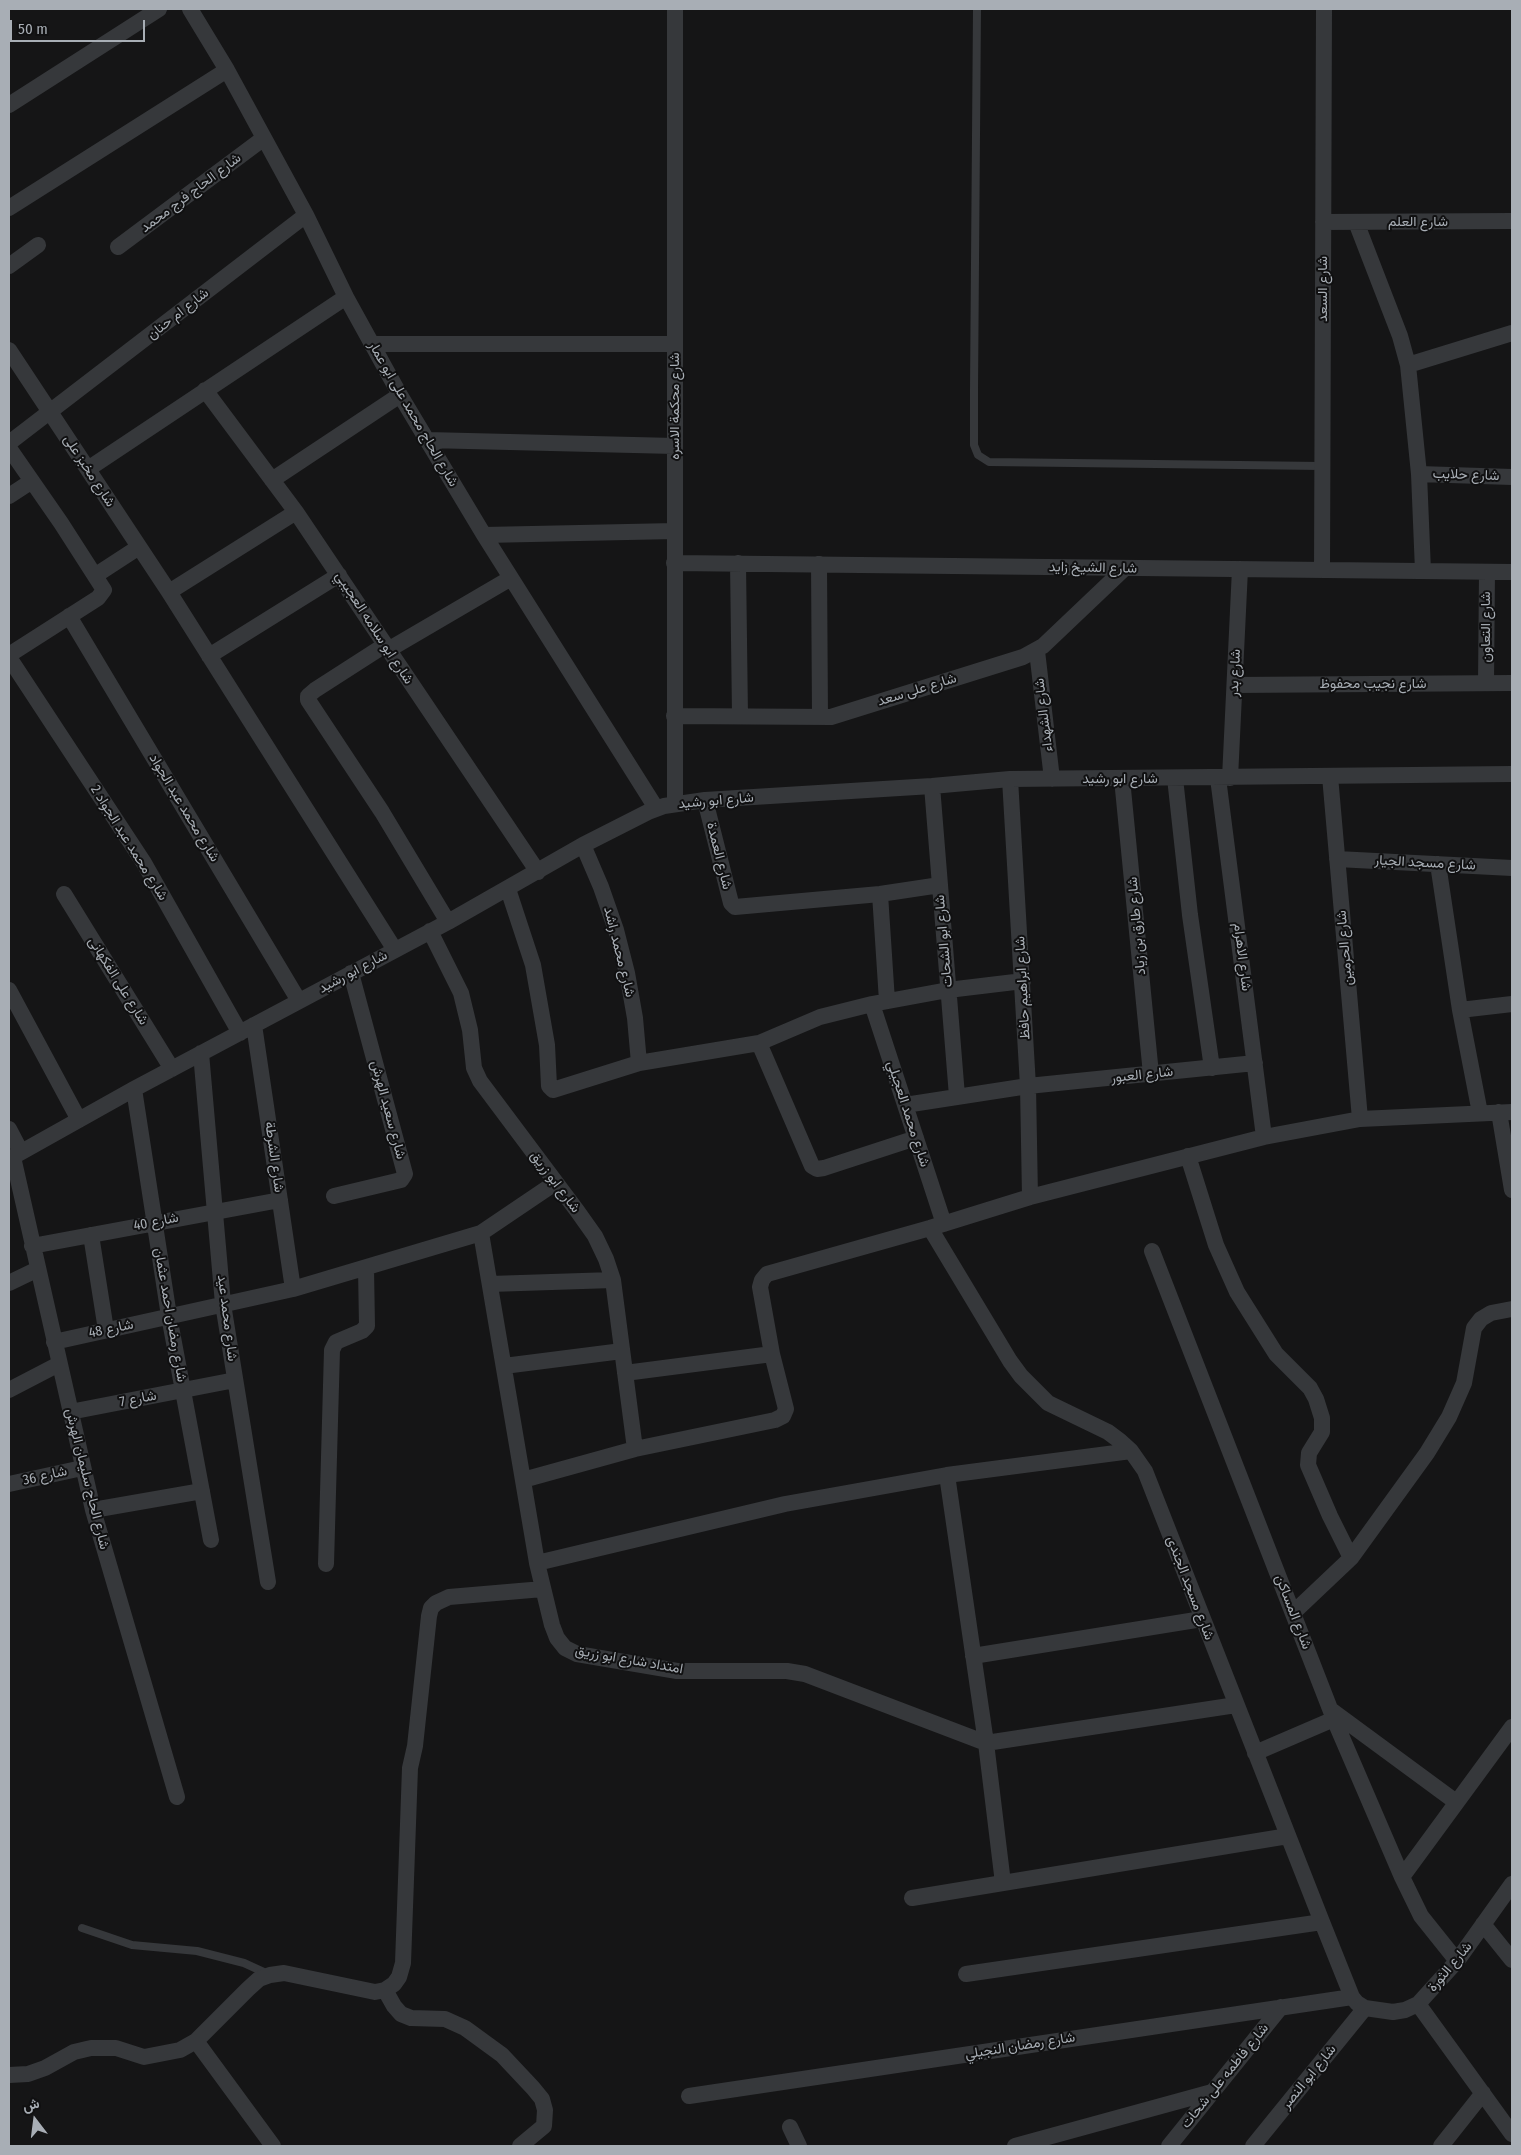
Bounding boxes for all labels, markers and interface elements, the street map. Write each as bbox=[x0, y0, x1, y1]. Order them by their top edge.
scale bar bbox=[12, 10, 148, 42]
text: 50 m bbox=[18, 20, 48, 38]
street label: شارع الحاج فرج محمد bbox=[137, 150, 245, 236]
street label: شارع العلم bbox=[1388, 214, 1448, 230]
street label: شارع السعد bbox=[1315, 256, 1331, 322]
street label: شارع ام حنان bbox=[144, 285, 212, 343]
street label: شارع الحاج محمد على ابو عمار bbox=[364, 338, 462, 490]
street label: شارع محكمة الاسره bbox=[667, 352, 683, 460]
street label: شارع مخبز على bbox=[59, 432, 119, 510]
street label: شارع حلايب bbox=[1432, 465, 1500, 485]
street label: شارع الشيخ زايد bbox=[1049, 559, 1137, 577]
street label: شارع ابو سلامه العجيبي bbox=[331, 568, 417, 688]
street label: شارع التعاون bbox=[1478, 591, 1494, 663]
street label: شارع بدر bbox=[1225, 649, 1245, 697]
street label: شارع على سعد bbox=[875, 670, 959, 710]
street label: شارع نجيب محفوظ bbox=[1320, 676, 1426, 692]
street label: شارع الشهداء bbox=[1031, 677, 1057, 753]
street label: شارع محمد عبد الجواد bbox=[145, 751, 223, 865]
street label: شارع ابو رشيد bbox=[1082, 771, 1158, 787]
street label: شارع محمد عبد الجواد 2 bbox=[87, 782, 171, 904]
street label: شارع ابو رشيد bbox=[678, 789, 754, 813]
street label: شارع العمدة bbox=[703, 821, 735, 891]
street label: شارع مسجد الجيار bbox=[1374, 852, 1476, 874]
street label: شارع طارق بن زياد bbox=[1124, 876, 1150, 976]
street label: شارع ابو الشحات bbox=[932, 894, 956, 988]
street label: شارع محمد راشد bbox=[600, 905, 638, 999]
street label: شارع الحرمين bbox=[1333, 910, 1357, 986]
street label: شارع الاهرام bbox=[1229, 922, 1255, 992]
street label: شارع على الفكهانى bbox=[84, 934, 152, 1028]
street label: شارع ابراهيم حافظ bbox=[1012, 936, 1034, 1040]
street label: شارع ابو رشيد bbox=[316, 947, 390, 997]
street label: شارع سعيد الهرش bbox=[367, 1059, 409, 1161]
street label: شارع محمد العجيلي bbox=[883, 1059, 933, 1169]
street label: شارع العبور bbox=[1110, 1063, 1174, 1087]
street label: شارع الشرطة bbox=[261, 1121, 287, 1193]
street label: شارع ابو زريق bbox=[526, 1148, 584, 1216]
street label: شارع 40 bbox=[132, 1209, 180, 1235]
street label: شارع رمضان احمد عثمان bbox=[150, 1247, 190, 1383]
street label: شارع محمد عيد bbox=[213, 1274, 241, 1362]
street label: شارع 48 bbox=[87, 1316, 135, 1342]
street label: شارع 7 bbox=[118, 1387, 158, 1411]
street label: شارع الحاج سليمان الهرش bbox=[61, 1407, 113, 1551]
street label: شارع 36 bbox=[21, 1463, 69, 1489]
street label: شارع مسجد الجندى bbox=[1162, 1534, 1218, 1642]
street label: شارع المساكن bbox=[1271, 1572, 1315, 1652]
street label: امتداد شارع ابو زريق bbox=[574, 1642, 684, 1678]
street label: شارع الثورة bbox=[1424, 1939, 1476, 1995]
street label: شارع فاطمه على شحات bbox=[1178, 2020, 1272, 2132]
street label: شارع رمضان النجيلي bbox=[964, 2029, 1076, 2063]
street label: شارع ابو النصر bbox=[1278, 2041, 1340, 2113]
north arrow bbox=[10, 2095, 60, 2145]
text: ش bbox=[21, 2095, 41, 2115]

